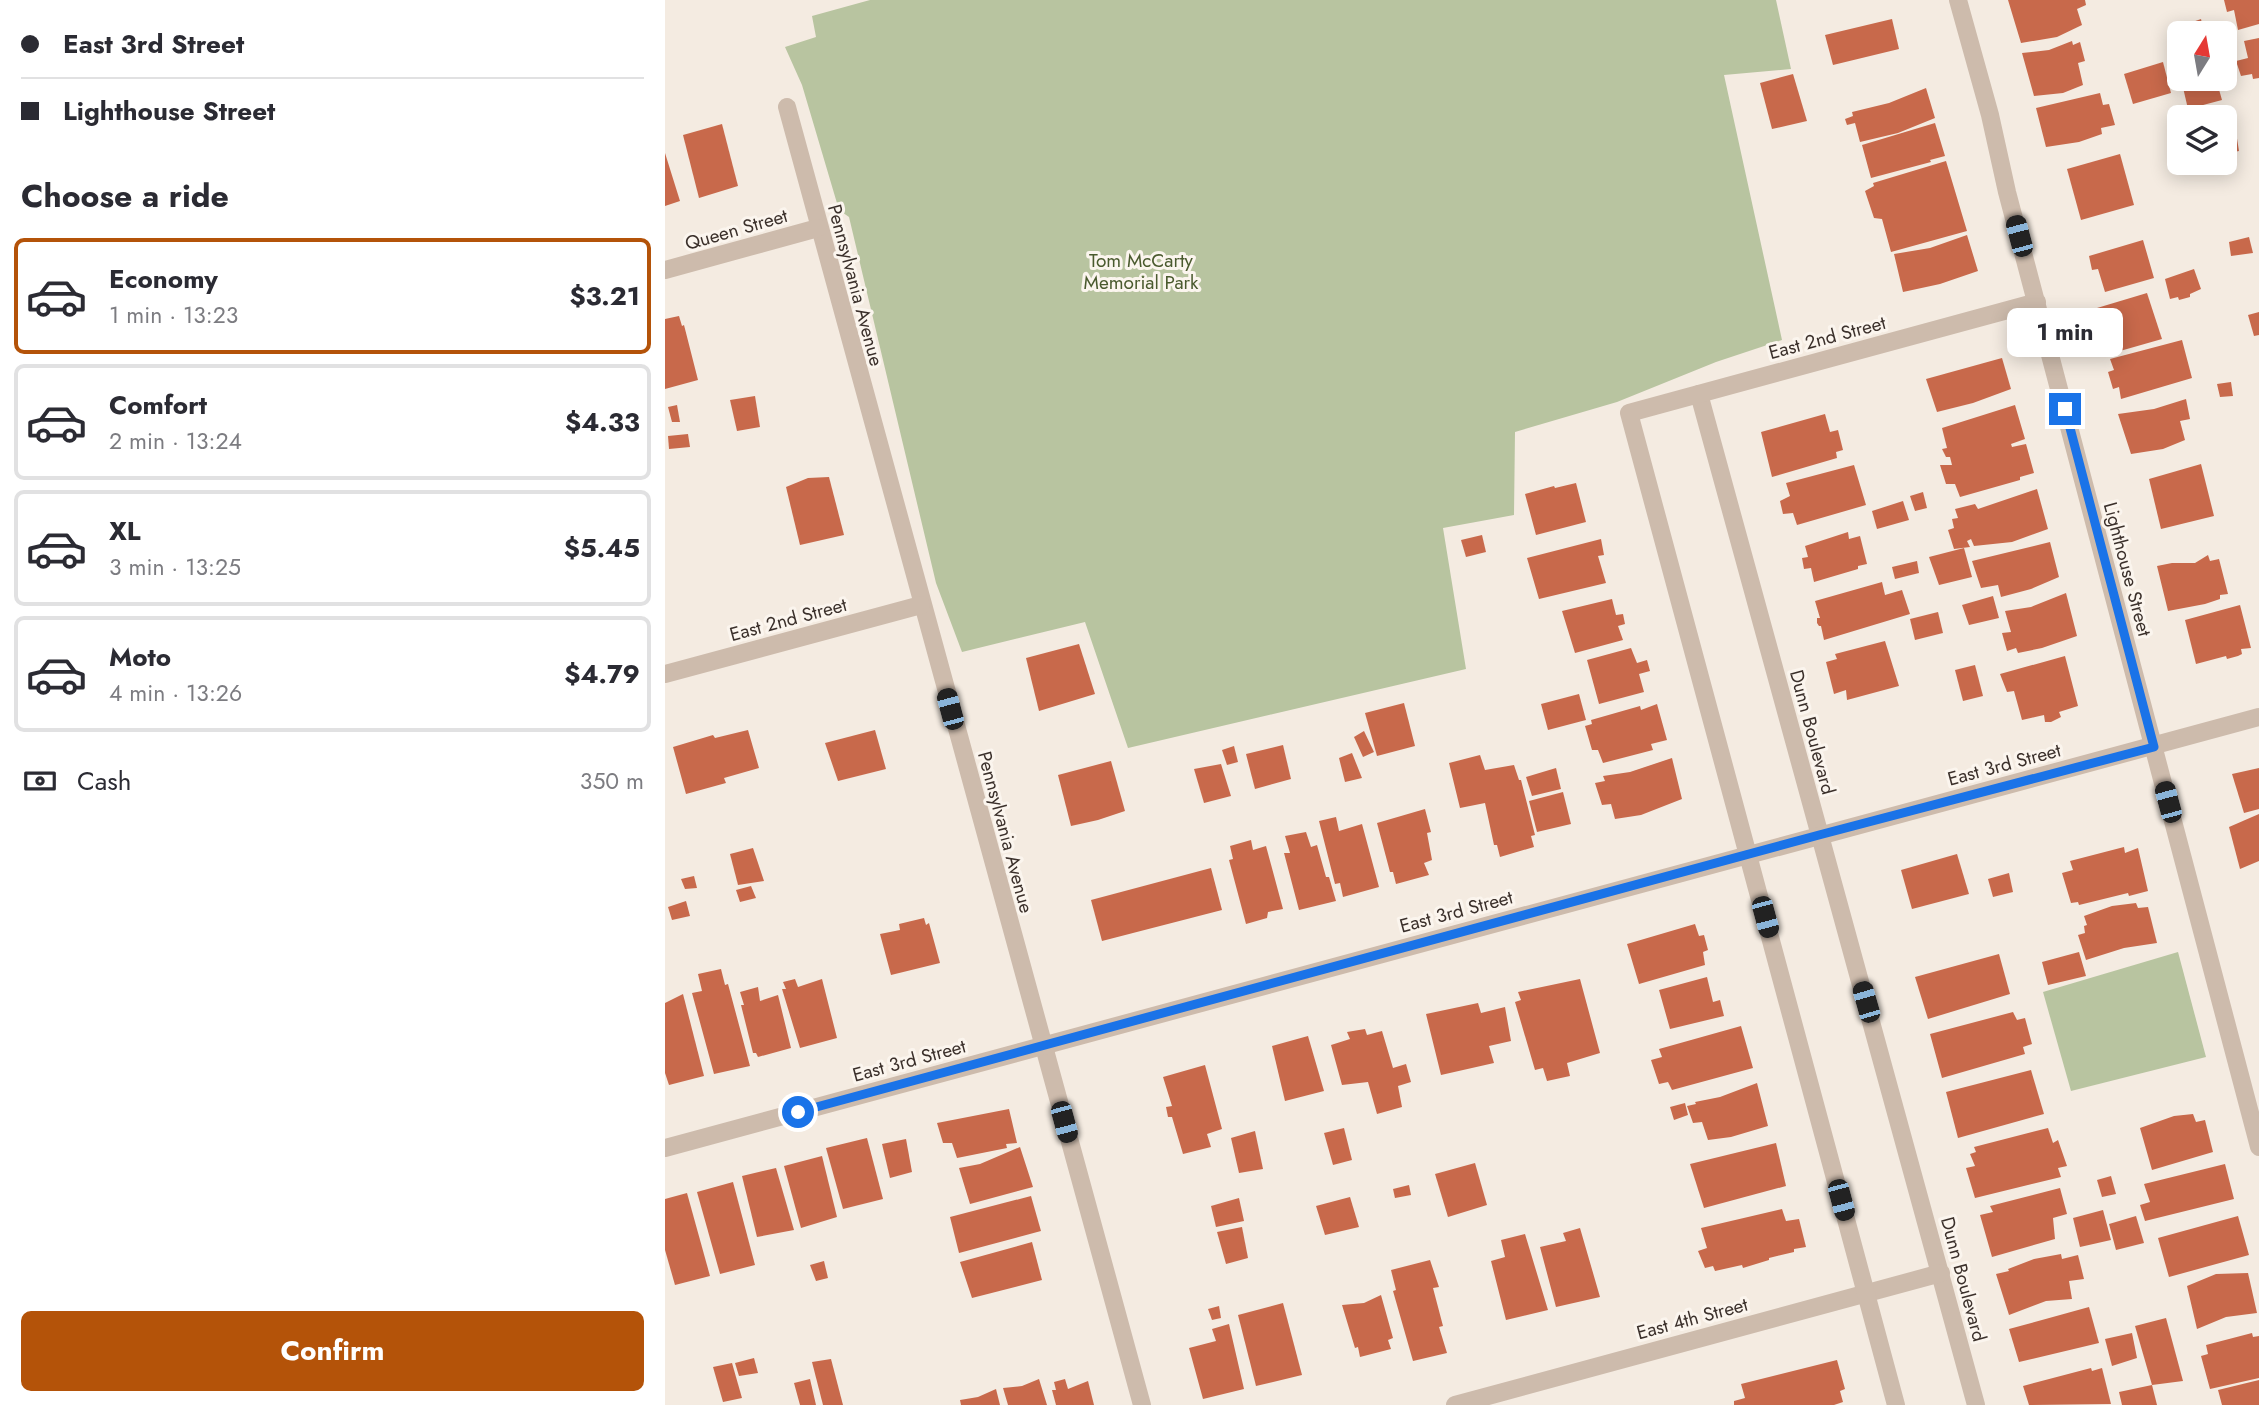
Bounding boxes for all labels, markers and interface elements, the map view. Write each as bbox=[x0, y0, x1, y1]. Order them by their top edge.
north arrow bbox=[2167, 21, 2237, 91]
map controls bbox=[2167, 21, 2237, 175]
text: East 3rd Street bbox=[63, 25, 244, 63]
text: Lighthouse Street bbox=[63, 92, 275, 130]
button: layers bbox=[2167, 105, 2237, 175]
text: Choose a ride bbox=[21, 173, 229, 219]
street label: Pennsylvania Avenue bbox=[821, 201, 890, 369]
street label: Queen Street bbox=[682, 202, 791, 257]
car bbox=[2004, 213, 2035, 259]
park label: Tom McCarty Memorial Park bbox=[1084, 247, 1199, 296]
text: Economy bbox=[109, 260, 218, 298]
icon: car bbox=[25, 265, 88, 328]
text: $3.21 bbox=[569, 277, 640, 315]
text: 1 min · 13:23 bbox=[109, 298, 238, 332]
callout: 1 min bbox=[2007, 308, 2123, 356]
street label: East 2nd Street bbox=[1766, 309, 1889, 366]
text: 1 min bbox=[2036, 315, 2094, 349]
text: Comfort bbox=[109, 386, 207, 424]
icon: car bbox=[25, 391, 88, 454]
route end bbox=[2049, 393, 2081, 425]
text: $4.33 bbox=[565, 403, 640, 441]
text: 2 min · 13:24 bbox=[109, 424, 242, 458]
street label: Lighthouse Street bbox=[2097, 499, 2158, 640]
text: XL bbox=[109, 512, 141, 550]
icon: car bbox=[25, 517, 88, 580]
text: $5.45 bbox=[564, 529, 640, 567]
text: 3 min · 13:25 bbox=[109, 550, 241, 584]
street label: East 2nd Street bbox=[727, 591, 850, 648]
text: Moto bbox=[109, 638, 171, 676]
icon: car bbox=[25, 643, 88, 706]
text: $4.79 bbox=[564, 655, 640, 693]
street label: Dunn Boulevard bbox=[1783, 667, 1842, 798]
text: 4 min · 13:26 bbox=[109, 676, 242, 710]
car bbox=[935, 686, 966, 732]
street label: East 3rd Street bbox=[1944, 736, 2064, 793]
street label: Pennsylvania Avenue bbox=[971, 748, 1040, 916]
icon: cash bbox=[21, 762, 59, 800]
text: Cash bbox=[77, 762, 131, 800]
text: 350 m bbox=[580, 764, 644, 798]
car bbox=[2153, 779, 2184, 825]
street label: East 3rd Street bbox=[1396, 883, 1516, 940]
car bbox=[1750, 894, 1781, 940]
car bbox=[1851, 979, 1882, 1025]
street label: East 3rd Street bbox=[849, 1032, 969, 1089]
route start bbox=[782, 1096, 814, 1128]
car bbox=[1049, 1099, 1080, 1145]
car bbox=[1826, 1177, 1857, 1223]
street label: Dunn Boulevard bbox=[1934, 1214, 1993, 1345]
street label: East 4th Street bbox=[1634, 1291, 1751, 1346]
button: Confirm bbox=[21, 1311, 644, 1391]

